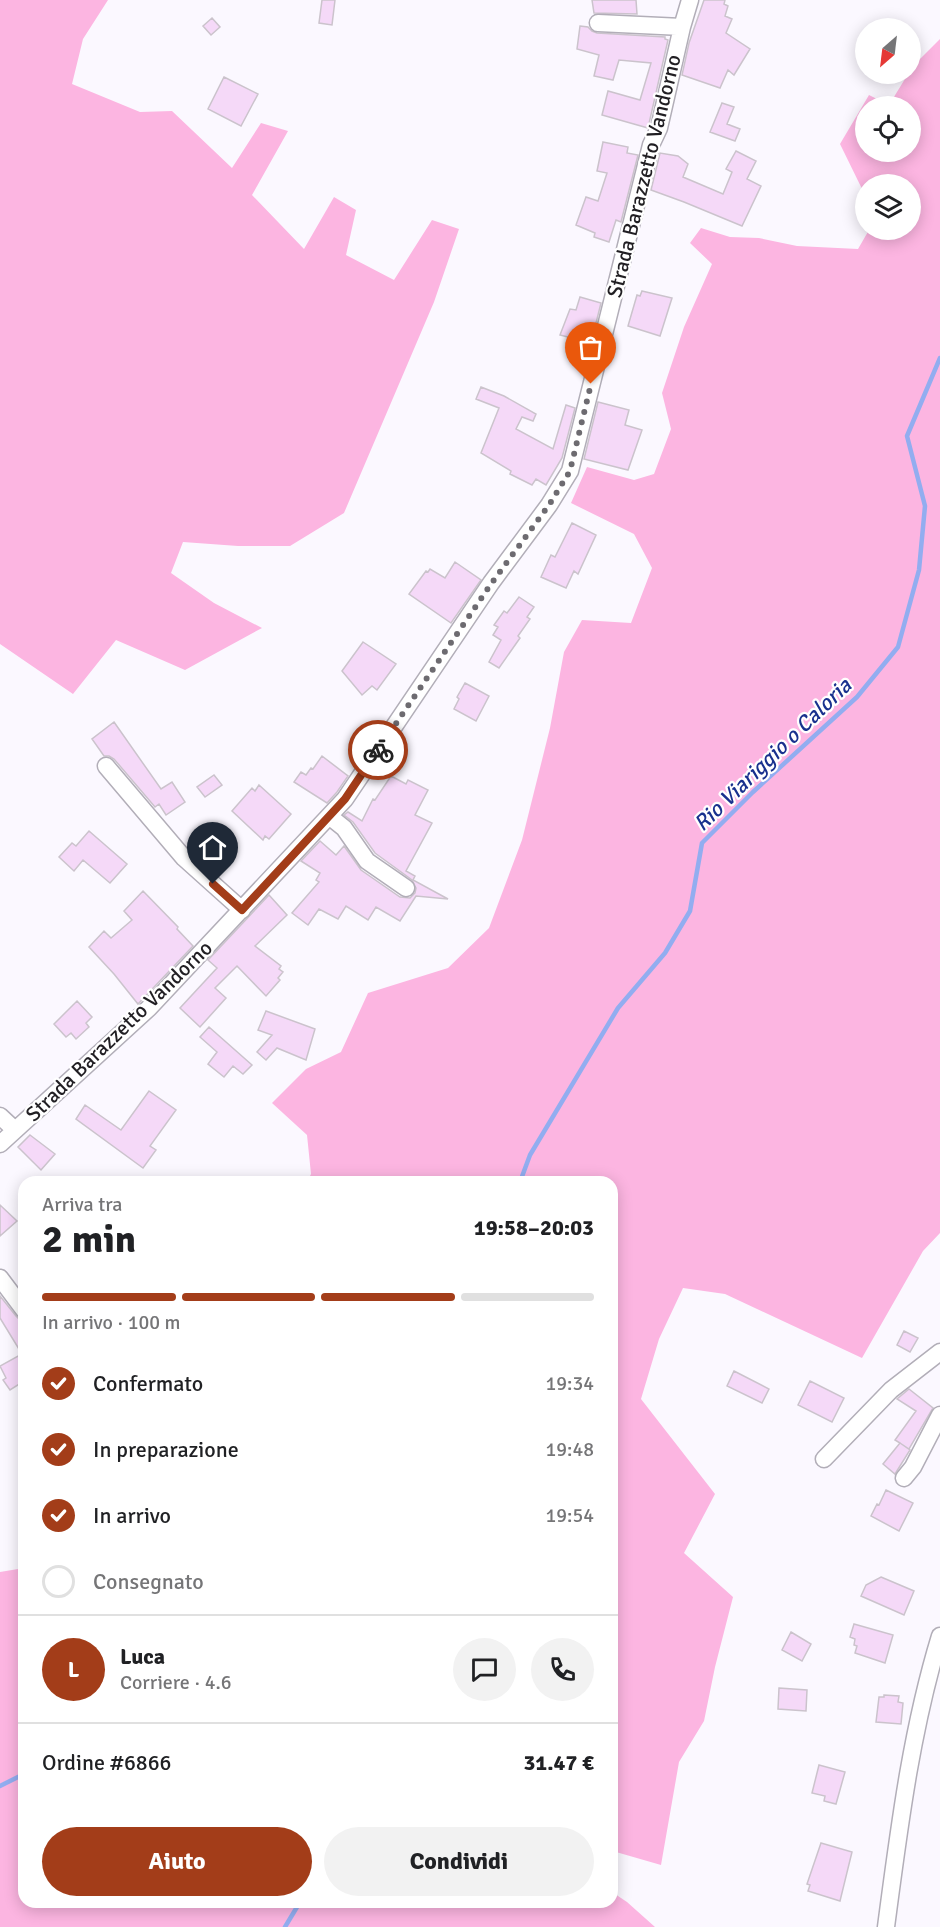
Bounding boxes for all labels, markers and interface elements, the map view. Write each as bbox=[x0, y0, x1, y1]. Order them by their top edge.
north arrow bbox=[855, 18, 921, 84]
map controls bbox=[855, 18, 921, 240]
street label: Strada Barazzetto Vandorno bbox=[601, 52, 687, 300]
button: locate bbox=[855, 96, 921, 162]
button: layers bbox=[855, 174, 921, 240]
pin bbox=[565, 322, 616, 384]
icon: bag bbox=[574, 331, 607, 364]
water label: Rio Viariggio o Caloria bbox=[688, 672, 857, 837]
courier bbox=[348, 720, 408, 780]
icon: bike bbox=[362, 734, 395, 767]
pin bbox=[187, 822, 238, 884]
icon: home bbox=[196, 831, 229, 864]
street label: Strada Barazzetto Vandorno bbox=[20, 935, 218, 1127]
text: Arriva tra bbox=[42, 1192, 122, 1217]
text: 19:58–20:03 bbox=[474, 1214, 594, 1241]
text: 2 min bbox=[42, 1215, 136, 1263]
text: In arrivo · 100 m bbox=[42, 1310, 180, 1335]
icon: check bbox=[42, 1367, 75, 1400]
text: Confermato bbox=[93, 1370, 203, 1397]
text: 19:34 bbox=[545, 1371, 594, 1396]
icon: check bbox=[42, 1433, 75, 1466]
text: In preparazione bbox=[93, 1436, 239, 1463]
text: 19:48 bbox=[545, 1437, 594, 1462]
icon: check bbox=[42, 1499, 75, 1532]
text: In arrivo bbox=[93, 1502, 171, 1529]
text: 19:54 bbox=[545, 1503, 594, 1528]
text: Consegnato bbox=[93, 1568, 204, 1595]
button: chat bbox=[453, 1638, 516, 1701]
button: phone bbox=[531, 1638, 594, 1701]
text: Luca bbox=[120, 1643, 165, 1670]
text: L bbox=[68, 1656, 79, 1683]
text: Corriere · 4.6 bbox=[120, 1670, 232, 1695]
text: Ordine #6866 bbox=[42, 1749, 171, 1776]
text: 31.47 € bbox=[523, 1749, 594, 1776]
button: Aiuto bbox=[42, 1827, 312, 1896]
button: Condividi bbox=[324, 1827, 594, 1896]

